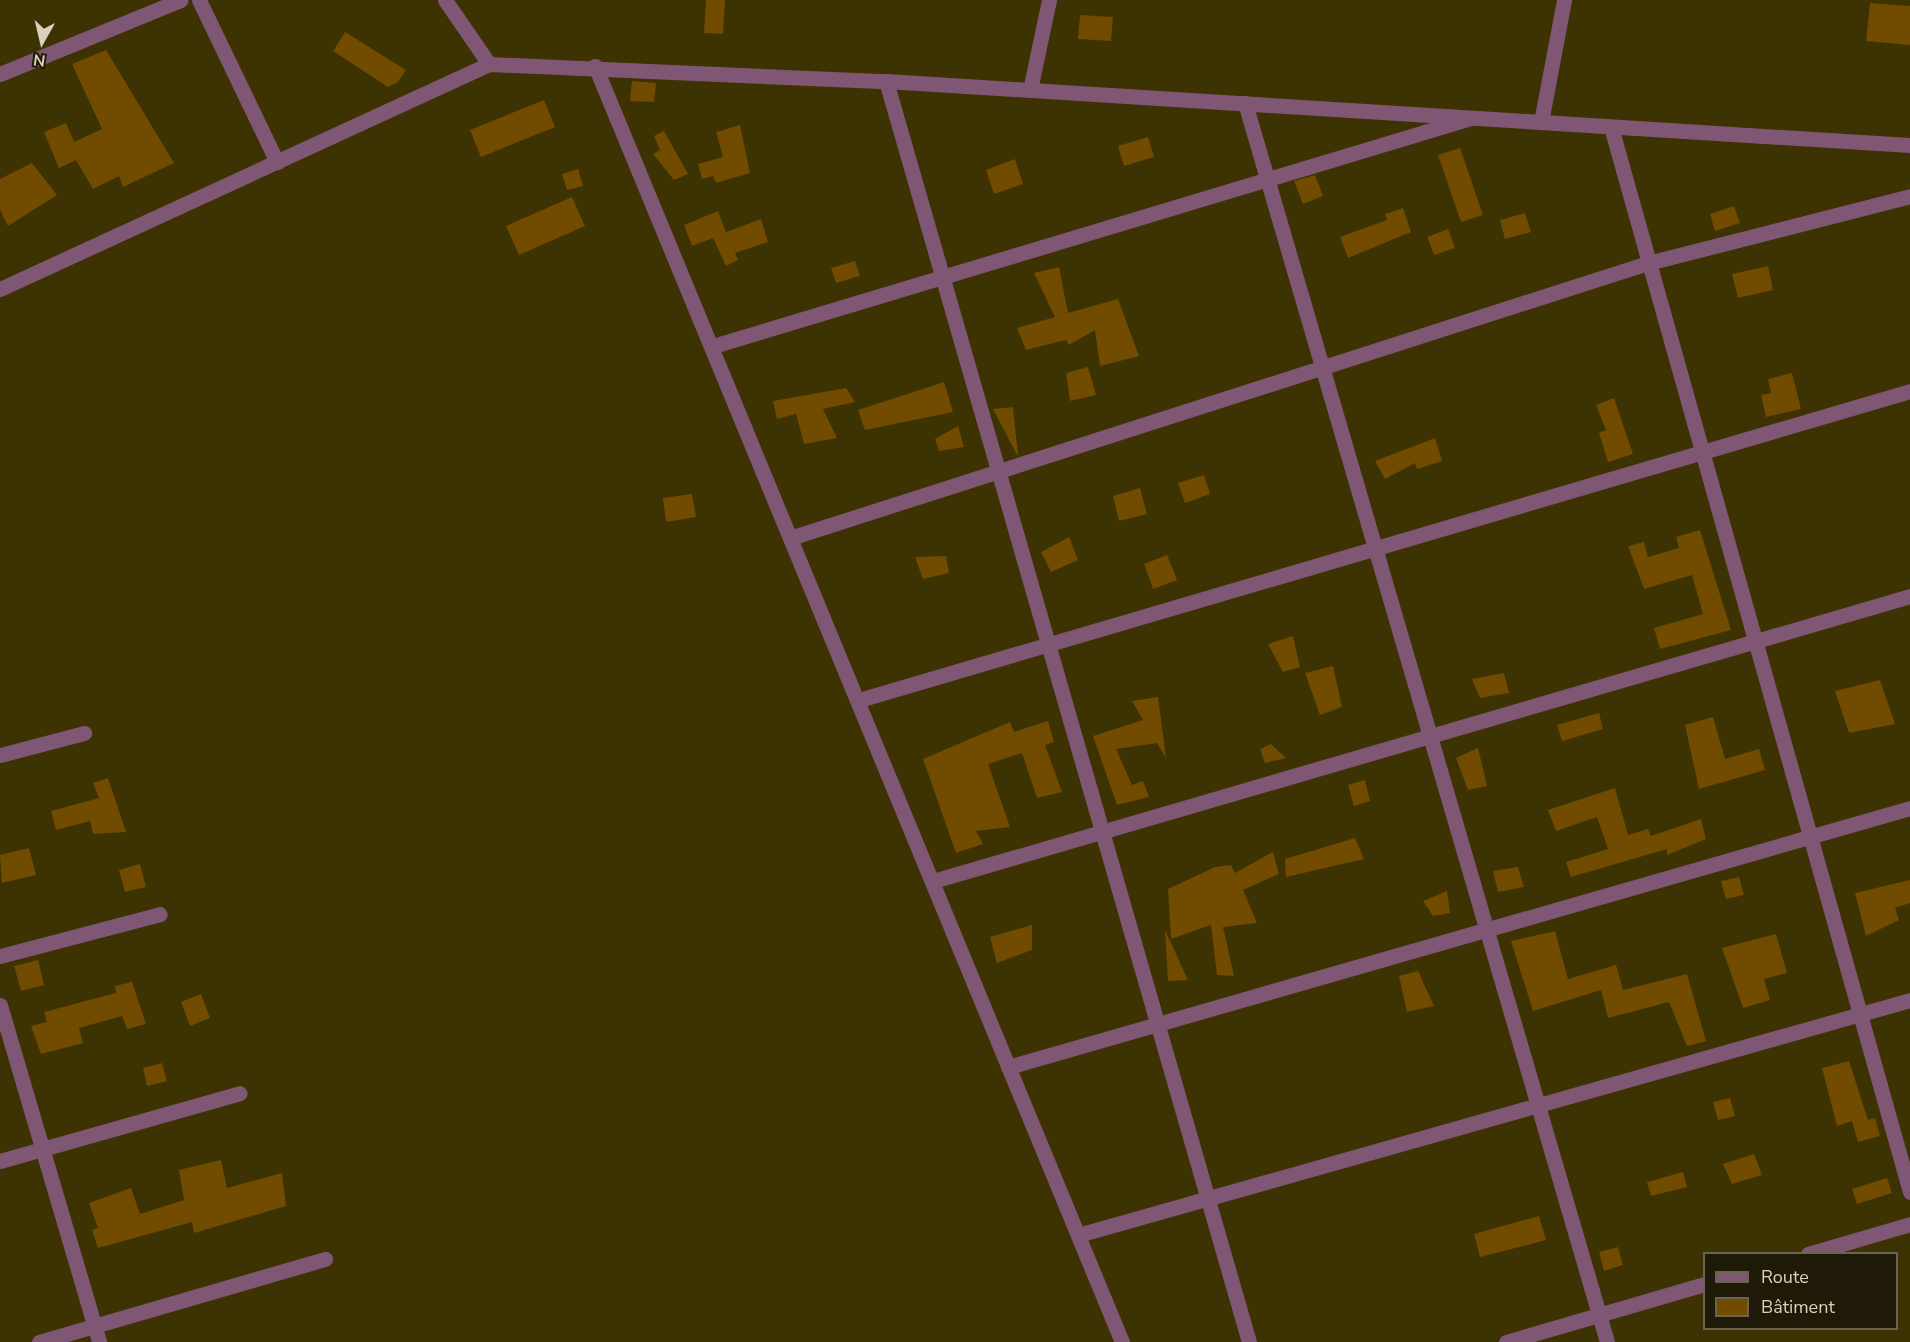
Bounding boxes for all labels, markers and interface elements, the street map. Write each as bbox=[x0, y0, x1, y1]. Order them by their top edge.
north arrow bbox=[12, 12, 72, 72]
text: N bbox=[32, 48, 47, 72]
legend bbox=[1703, 1252, 1898, 1330]
text: Route bbox=[1761, 1265, 1809, 1289]
text: Bâtiment bbox=[1761, 1295, 1835, 1319]

